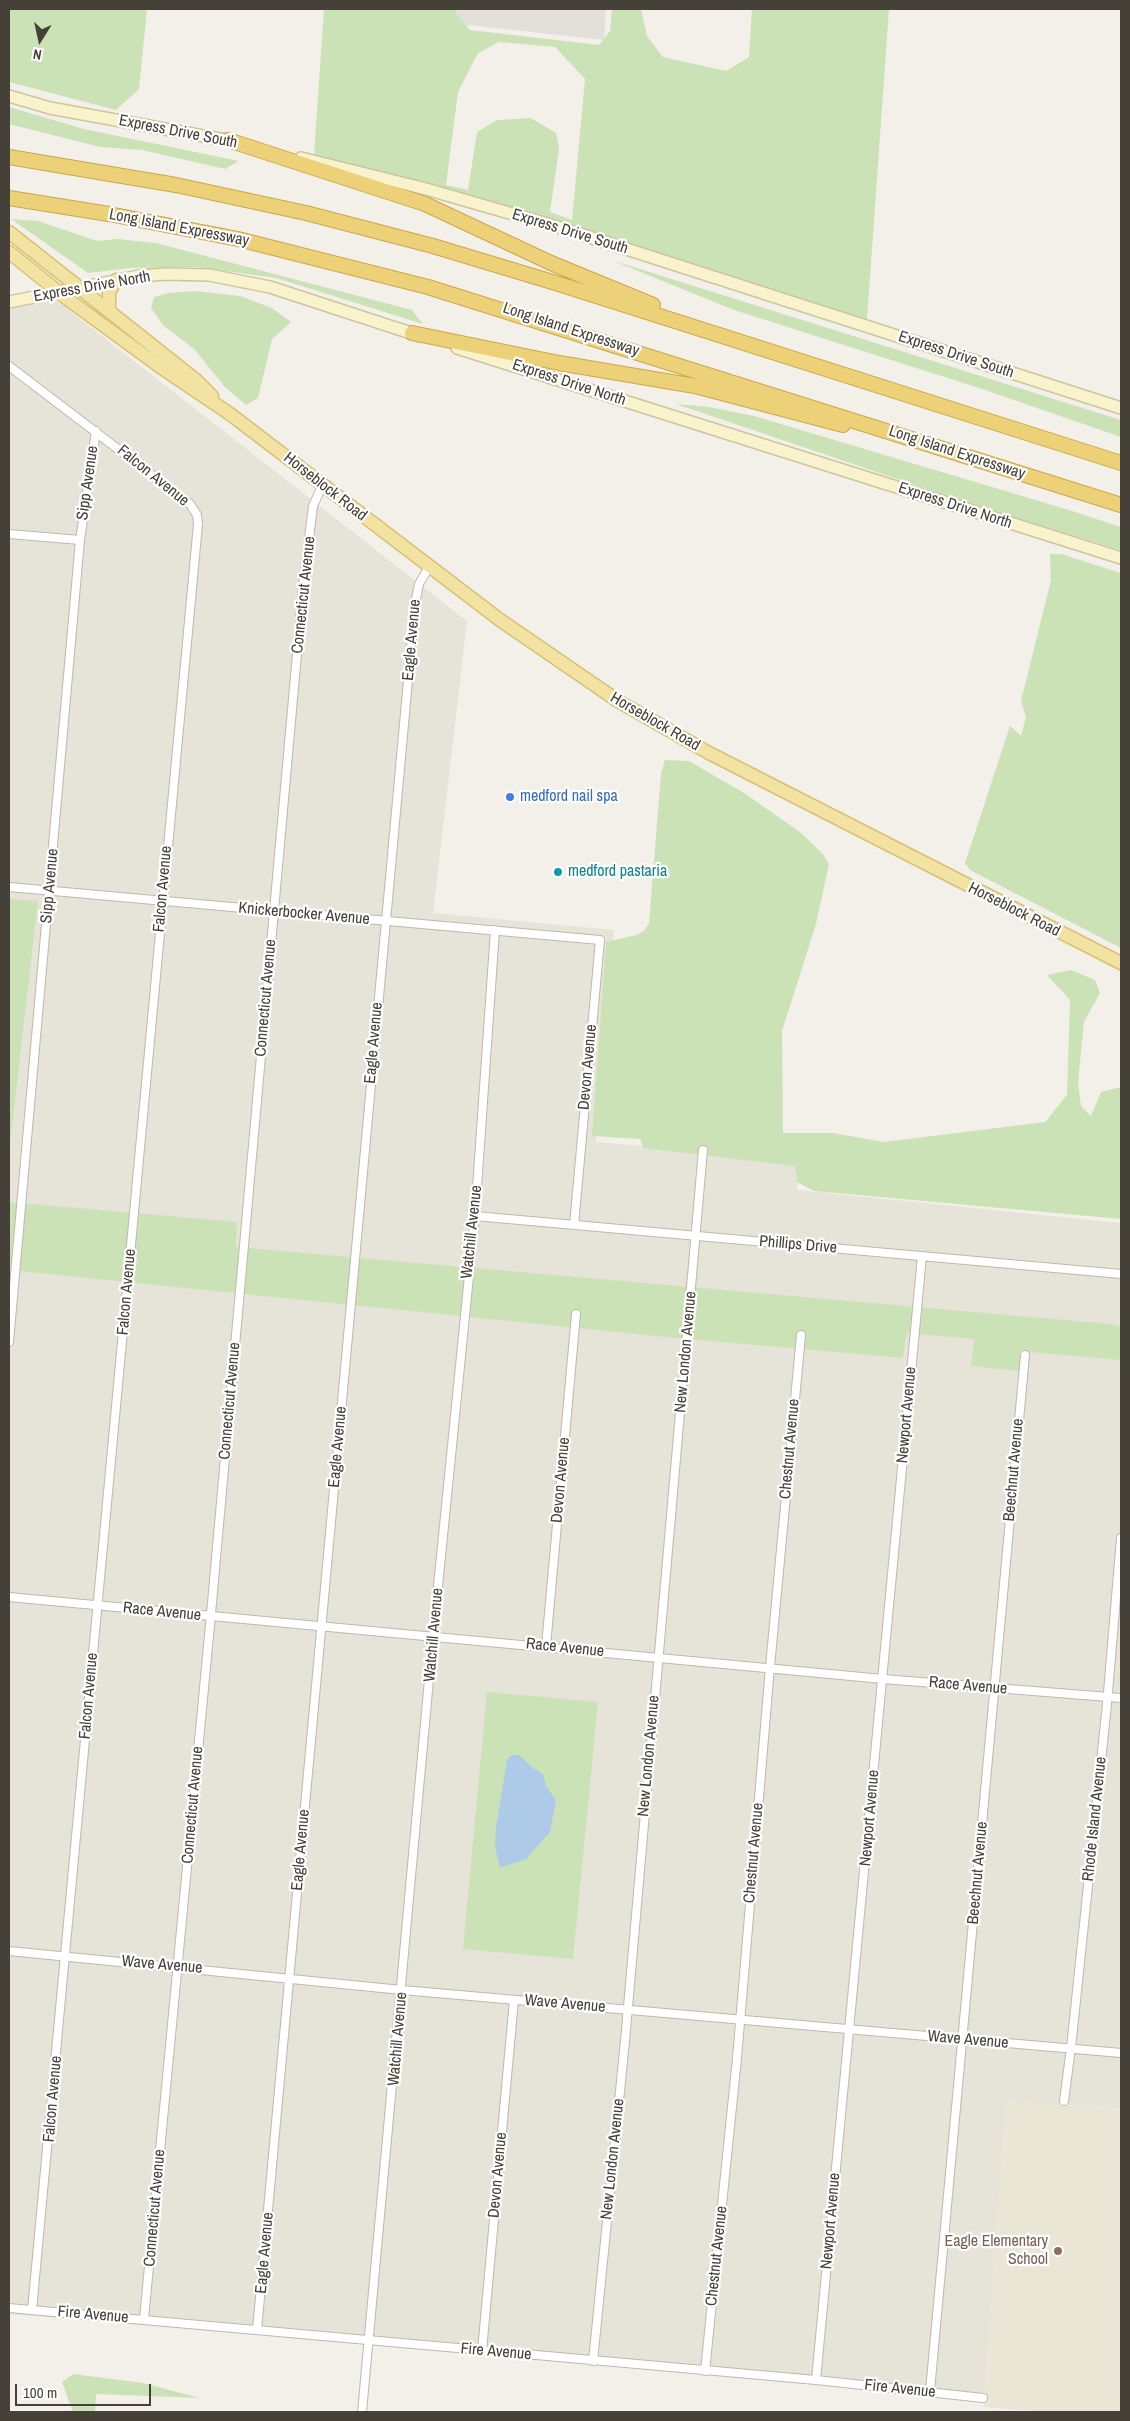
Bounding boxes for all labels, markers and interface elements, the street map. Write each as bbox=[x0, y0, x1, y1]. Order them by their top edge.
north arrow bbox=[15, 15, 65, 65]
text: N bbox=[32, 45, 43, 64]
street label: Express Drive South bbox=[117, 111, 239, 153]
street label: Long Island Expressway bbox=[107, 205, 251, 251]
street label: Express Drive South bbox=[510, 205, 630, 259]
street label: Express Drive North bbox=[32, 267, 152, 307]
street label: Long Island Expressway bbox=[500, 299, 642, 361]
street label: Express Drive South bbox=[896, 327, 1016, 383]
street label: Express Drive North bbox=[510, 356, 628, 410]
street label: Long Island Expressway bbox=[886, 422, 1028, 484]
street label: Falcon Avenue bbox=[113, 441, 193, 511]
street label: Sipp Avenue bbox=[73, 445, 103, 521]
street label: Horseblock Road bbox=[279, 448, 371, 526]
street label: Express Drive North bbox=[896, 479, 1014, 533]
street label: Connecticut Avenue bbox=[288, 535, 320, 655]
street label: Eagle Avenue bbox=[399, 599, 425, 681]
street label: Horseblock Road bbox=[607, 689, 703, 755]
place label: medford nail spa bbox=[520, 787, 618, 807]
marker: medford nail spa bbox=[504, 791, 516, 803]
street label: Falcon Avenue bbox=[150, 845, 176, 933]
street label: Sipp Avenue bbox=[37, 848, 63, 924]
place label: medford pastaria bbox=[568, 862, 667, 882]
marker: medford pastaria bbox=[552, 866, 564, 878]
street label: Horseblock Road bbox=[965, 879, 1063, 941]
street label: Knickerbocker Avenue bbox=[238, 899, 370, 929]
street label: Connecticut Avenue bbox=[251, 938, 281, 1058]
street label: Eagle Avenue bbox=[361, 1002, 387, 1084]
street label: Devon Avenue bbox=[575, 1023, 601, 1111]
street label: Watchill Avenue bbox=[458, 1184, 486, 1280]
street label: Phillips Drive bbox=[758, 1232, 838, 1258]
street label: Falcon Avenue bbox=[114, 1248, 140, 1336]
street label: New London Avenue bbox=[671, 1291, 701, 1413]
street label: Connecticut Avenue bbox=[215, 1341, 245, 1461]
street label: Newport Avenue bbox=[893, 1366, 921, 1464]
street label: Chestnut Avenue bbox=[776, 1398, 804, 1500]
street label: Eagle Avenue bbox=[325, 1406, 351, 1488]
street label: Beechnut Avenue bbox=[1000, 1418, 1028, 1522]
street label: Devon Avenue bbox=[548, 1436, 574, 1524]
street label: Watchill Avenue bbox=[420, 1587, 448, 1683]
street label: Race Avenue bbox=[122, 1598, 202, 1626]
street label: Race Avenue bbox=[525, 1634, 605, 1662]
street label: Falcon Avenue bbox=[76, 1652, 102, 1740]
street label: Race Avenue bbox=[928, 1673, 1008, 1699]
street label: New London Avenue bbox=[634, 1695, 664, 1817]
street label: Connecticut Avenue bbox=[178, 1745, 208, 1865]
street label: Rhode Island Avenue bbox=[1079, 1756, 1111, 1882]
street label: Newport Avenue bbox=[856, 1769, 884, 1867]
street label: Chestnut Avenue bbox=[740, 1802, 768, 1904]
street label: Eagle Avenue bbox=[288, 1809, 314, 1891]
street label: Beechnut Avenue bbox=[964, 1821, 992, 1925]
street label: Wave Avenue bbox=[121, 1952, 203, 1978]
street label: Watchill Avenue bbox=[384, 1991, 412, 2087]
street label: Wave Avenue bbox=[524, 1991, 606, 2017]
street label: Wave Avenue bbox=[927, 2027, 1009, 2053]
street label: Falcon Avenue bbox=[40, 2055, 66, 2143]
street label: New London Avenue bbox=[597, 2098, 629, 2220]
street label: Devon Avenue bbox=[485, 2131, 511, 2219]
street label: Connecticut Avenue bbox=[140, 2148, 170, 2268]
street label: Newport Avenue bbox=[817, 2172, 845, 2270]
street label: Chestnut Avenue bbox=[702, 2205, 732, 2307]
street label: Eagle Avenue bbox=[252, 2212, 278, 2294]
place label: Eagle Elementary School bbox=[944, 2232, 1048, 2270]
marker: Eagle Elementary School bbox=[1052, 2245, 1064, 2257]
street label: Fire Avenue bbox=[57, 2302, 129, 2328]
street label: Fire Avenue bbox=[460, 2339, 532, 2365]
scale bar bbox=[18, 2374, 154, 2406]
street label: Fire Avenue bbox=[864, 2376, 936, 2402]
text: 100 m bbox=[23, 2382, 57, 2403]

